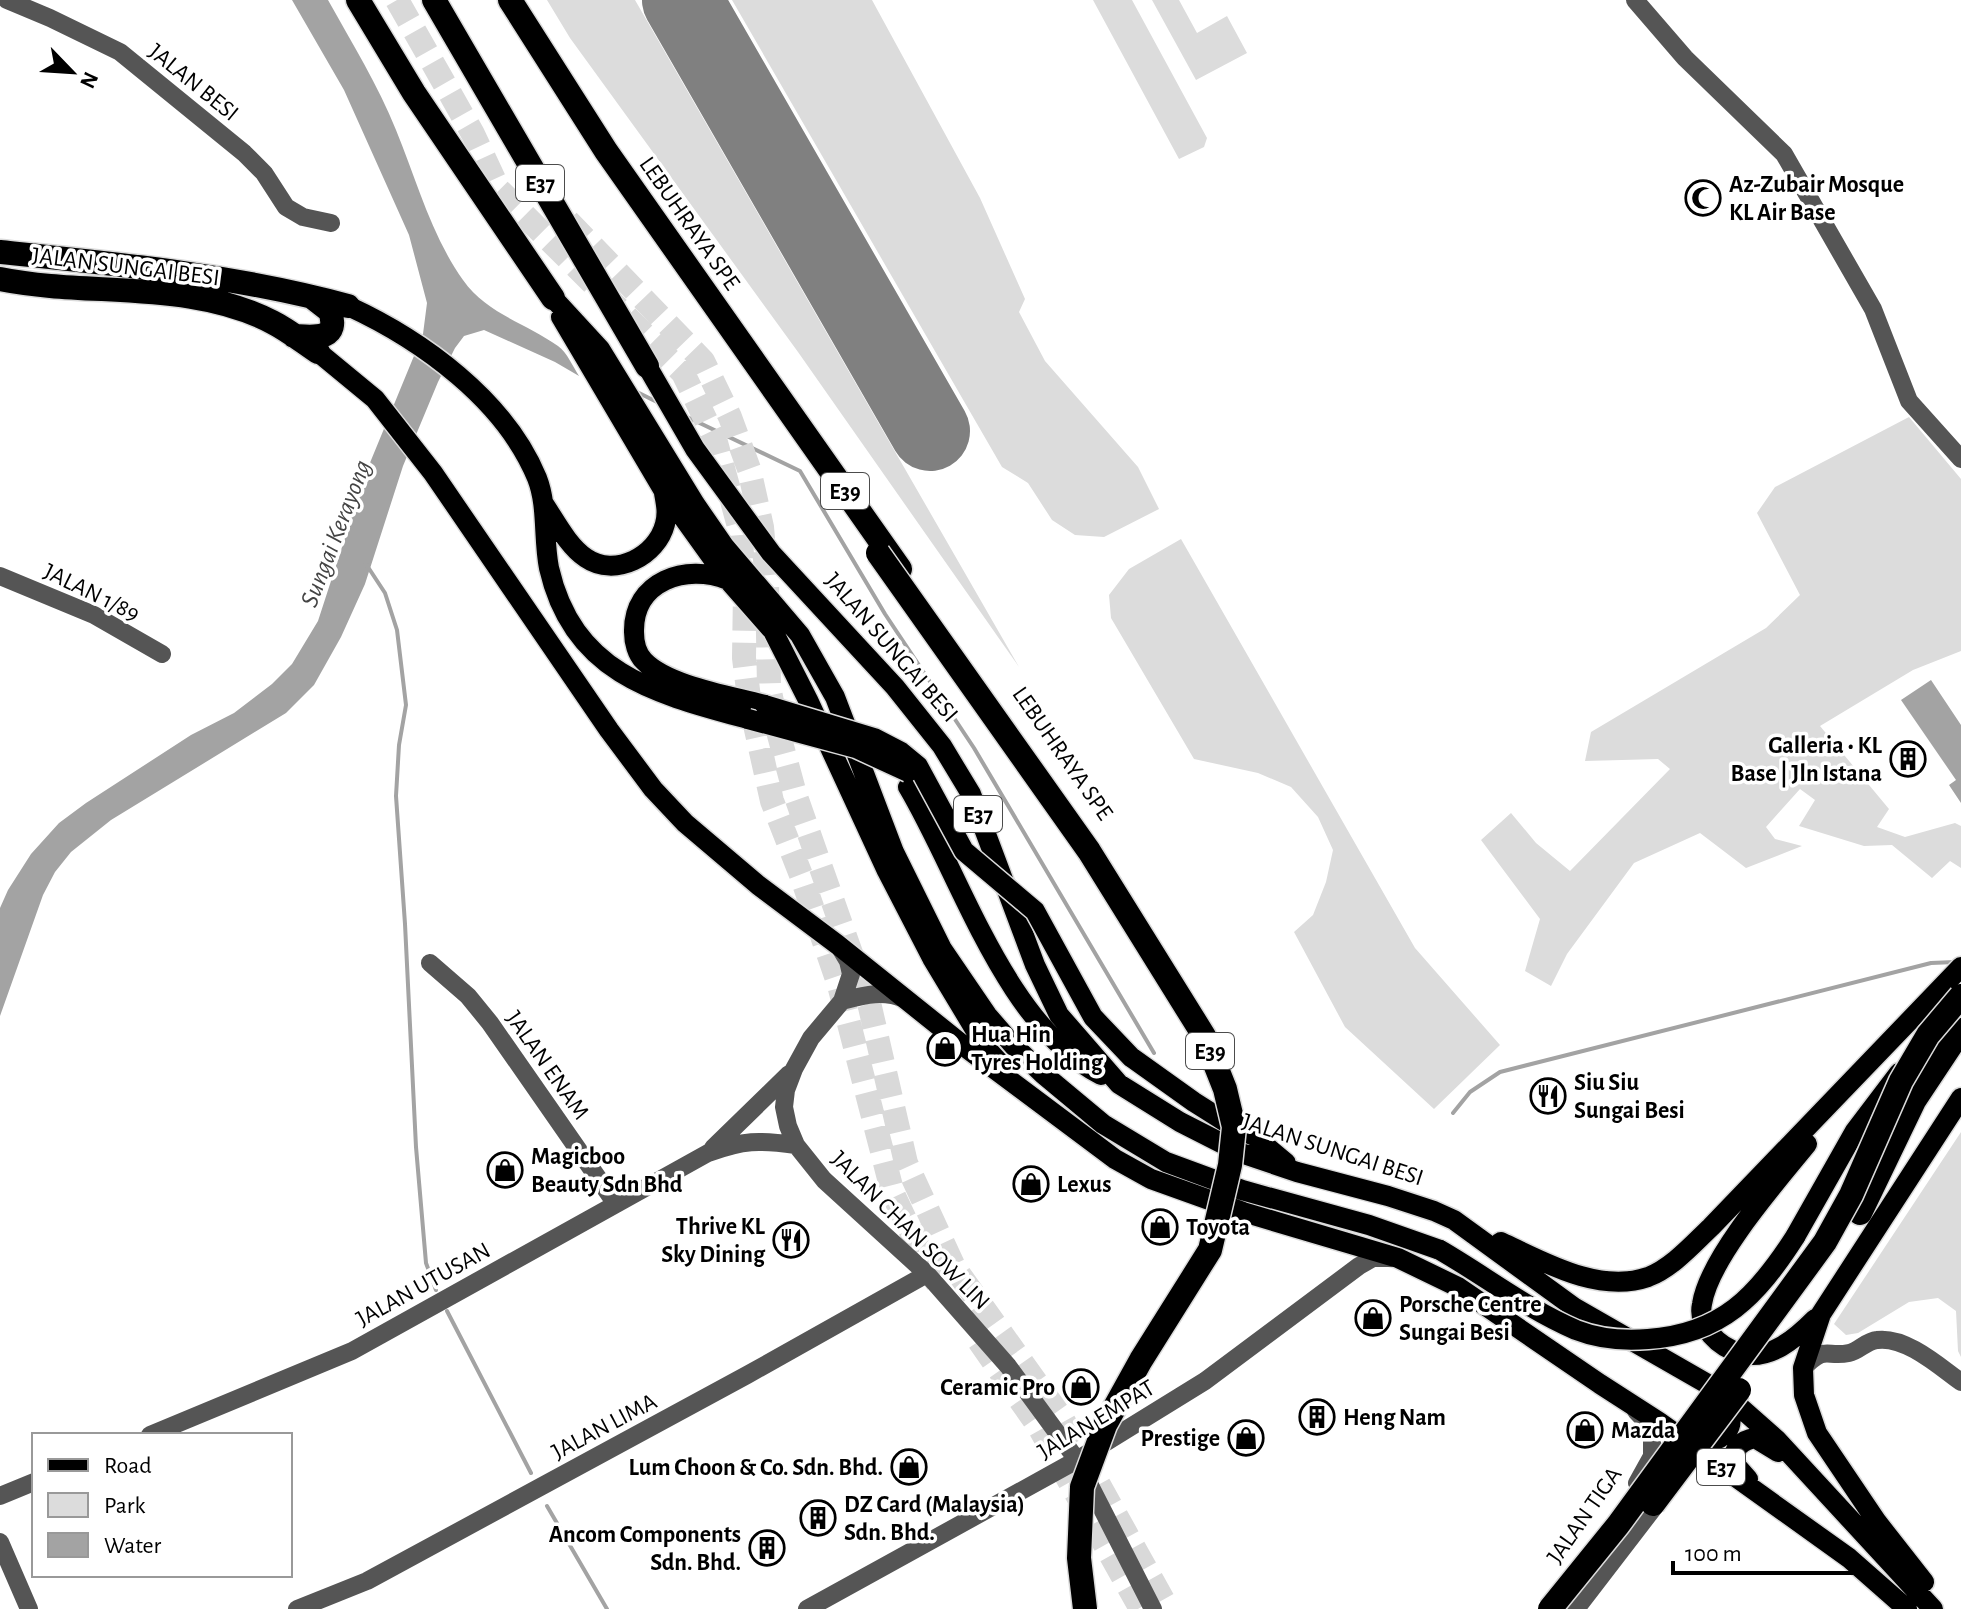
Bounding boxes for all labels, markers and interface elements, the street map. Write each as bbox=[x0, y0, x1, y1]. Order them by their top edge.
north arrow bbox=[32, 32, 112, 112]
street label: JALAN BESI bbox=[144, 40, 243, 126]
text: N bbox=[76, 68, 102, 92]
street label: LEBUHRAYA SPE bbox=[634, 153, 744, 295]
road number: E37 bbox=[516, 165, 564, 201]
place label: Az-Zubair Mosque KL Air Base bbox=[1729, 173, 1904, 225]
mosque icon: Az-Zubair Mosque KL Air Base bbox=[1684, 179, 1722, 217]
street label: JALAN SUNGAI BESI bbox=[31, 244, 221, 290]
water label: Sungai Kerayong bbox=[296, 456, 376, 610]
road number: E39 bbox=[821, 473, 869, 509]
street label: JALAN 1/89 bbox=[40, 559, 143, 626]
street label: JALAN SUNGAI BESI bbox=[820, 569, 962, 727]
street label: LEBUHRAYA SPE bbox=[1007, 683, 1117, 825]
place label: Galleria • KL Base | Jln Istana bbox=[1731, 734, 1883, 788]
building icon: Galleria • KL Base | Jln Istana bbox=[1889, 740, 1927, 778]
road number: E37 bbox=[954, 796, 1002, 832]
street label: JALAN ENAM bbox=[501, 1007, 593, 1124]
place label: Hua Hin Tyres Holding bbox=[971, 1023, 1104, 1075]
shop icon: Hua Hin Tyres Holding bbox=[926, 1029, 964, 1067]
road number: E39 bbox=[1186, 1033, 1234, 1069]
place label: Siu Siu Sungai Besi bbox=[1574, 1071, 1685, 1123]
restaurant icon: Siu Siu Sungai Besi bbox=[1529, 1077, 1567, 1115]
street label: JALAN SUNGAI BESI bbox=[1239, 1109, 1426, 1191]
place label: Magicboo Beauty Sdn Bhd bbox=[531, 1145, 683, 1197]
street label: JALAN CHAN SOW LIN bbox=[826, 1147, 994, 1315]
shop icon: Magicboo Beauty Sdn Bhd bbox=[486, 1151, 524, 1189]
shop icon: Lexus bbox=[1012, 1165, 1050, 1203]
place label: Lexus bbox=[1057, 1173, 1111, 1197]
shop icon: Toyota bbox=[1141, 1208, 1179, 1246]
place label: Thrive KL Sky Dining bbox=[661, 1215, 766, 1267]
place label: Toyota bbox=[1186, 1216, 1250, 1240]
restaurant icon: Thrive KL Sky Dining bbox=[772, 1221, 810, 1259]
street label: JALAN UTUSAN bbox=[353, 1238, 494, 1331]
place label: Porsche Centre Sungai Besi bbox=[1399, 1293, 1542, 1345]
shop icon: Porsche Centre Sungai Besi bbox=[1354, 1299, 1392, 1337]
shop icon: Ceramic Pro bbox=[1062, 1368, 1100, 1406]
place label: Ceramic Pro bbox=[940, 1376, 1055, 1400]
street label: JALAN EMPAT bbox=[1034, 1376, 1159, 1464]
street label: JALAN LIMA bbox=[548, 1389, 661, 1464]
building icon: Heng Nam bbox=[1298, 1398, 1336, 1436]
place label: Heng Nam bbox=[1343, 1406, 1446, 1430]
shop icon: Mazda bbox=[1566, 1411, 1604, 1449]
shop icon: Prestige bbox=[1227, 1419, 1265, 1457]
place label: Mazda bbox=[1611, 1419, 1676, 1443]
place label: Prestige bbox=[1140, 1427, 1220, 1451]
legend bbox=[32, 1433, 292, 1577]
shop icon: Lum Choon & Co. Sdn. Bhd. bbox=[890, 1448, 928, 1486]
road number: E37 bbox=[1697, 1449, 1745, 1485]
text: Road bbox=[104, 1454, 152, 1478]
place label: Lum Choon & Co. Sdn. Bhd. bbox=[628, 1456, 883, 1480]
street label: JALAN TIGA bbox=[1543, 1463, 1627, 1568]
place label: DZ Card (Malaysia) Sdn. Bhd. bbox=[844, 1493, 1025, 1545]
text: Park bbox=[104, 1494, 145, 1518]
building icon: DZ Card (Malaysia) Sdn. Bhd. bbox=[799, 1499, 837, 1537]
place label: Ancom Components Sdn. Bhd. bbox=[549, 1523, 741, 1575]
scale bar bbox=[1673, 1525, 1851, 1575]
building icon: Ancom Components Sdn. Bhd. bbox=[748, 1529, 786, 1567]
text: Water bbox=[104, 1534, 162, 1558]
text: 100 m bbox=[1685, 1542, 1742, 1566]

